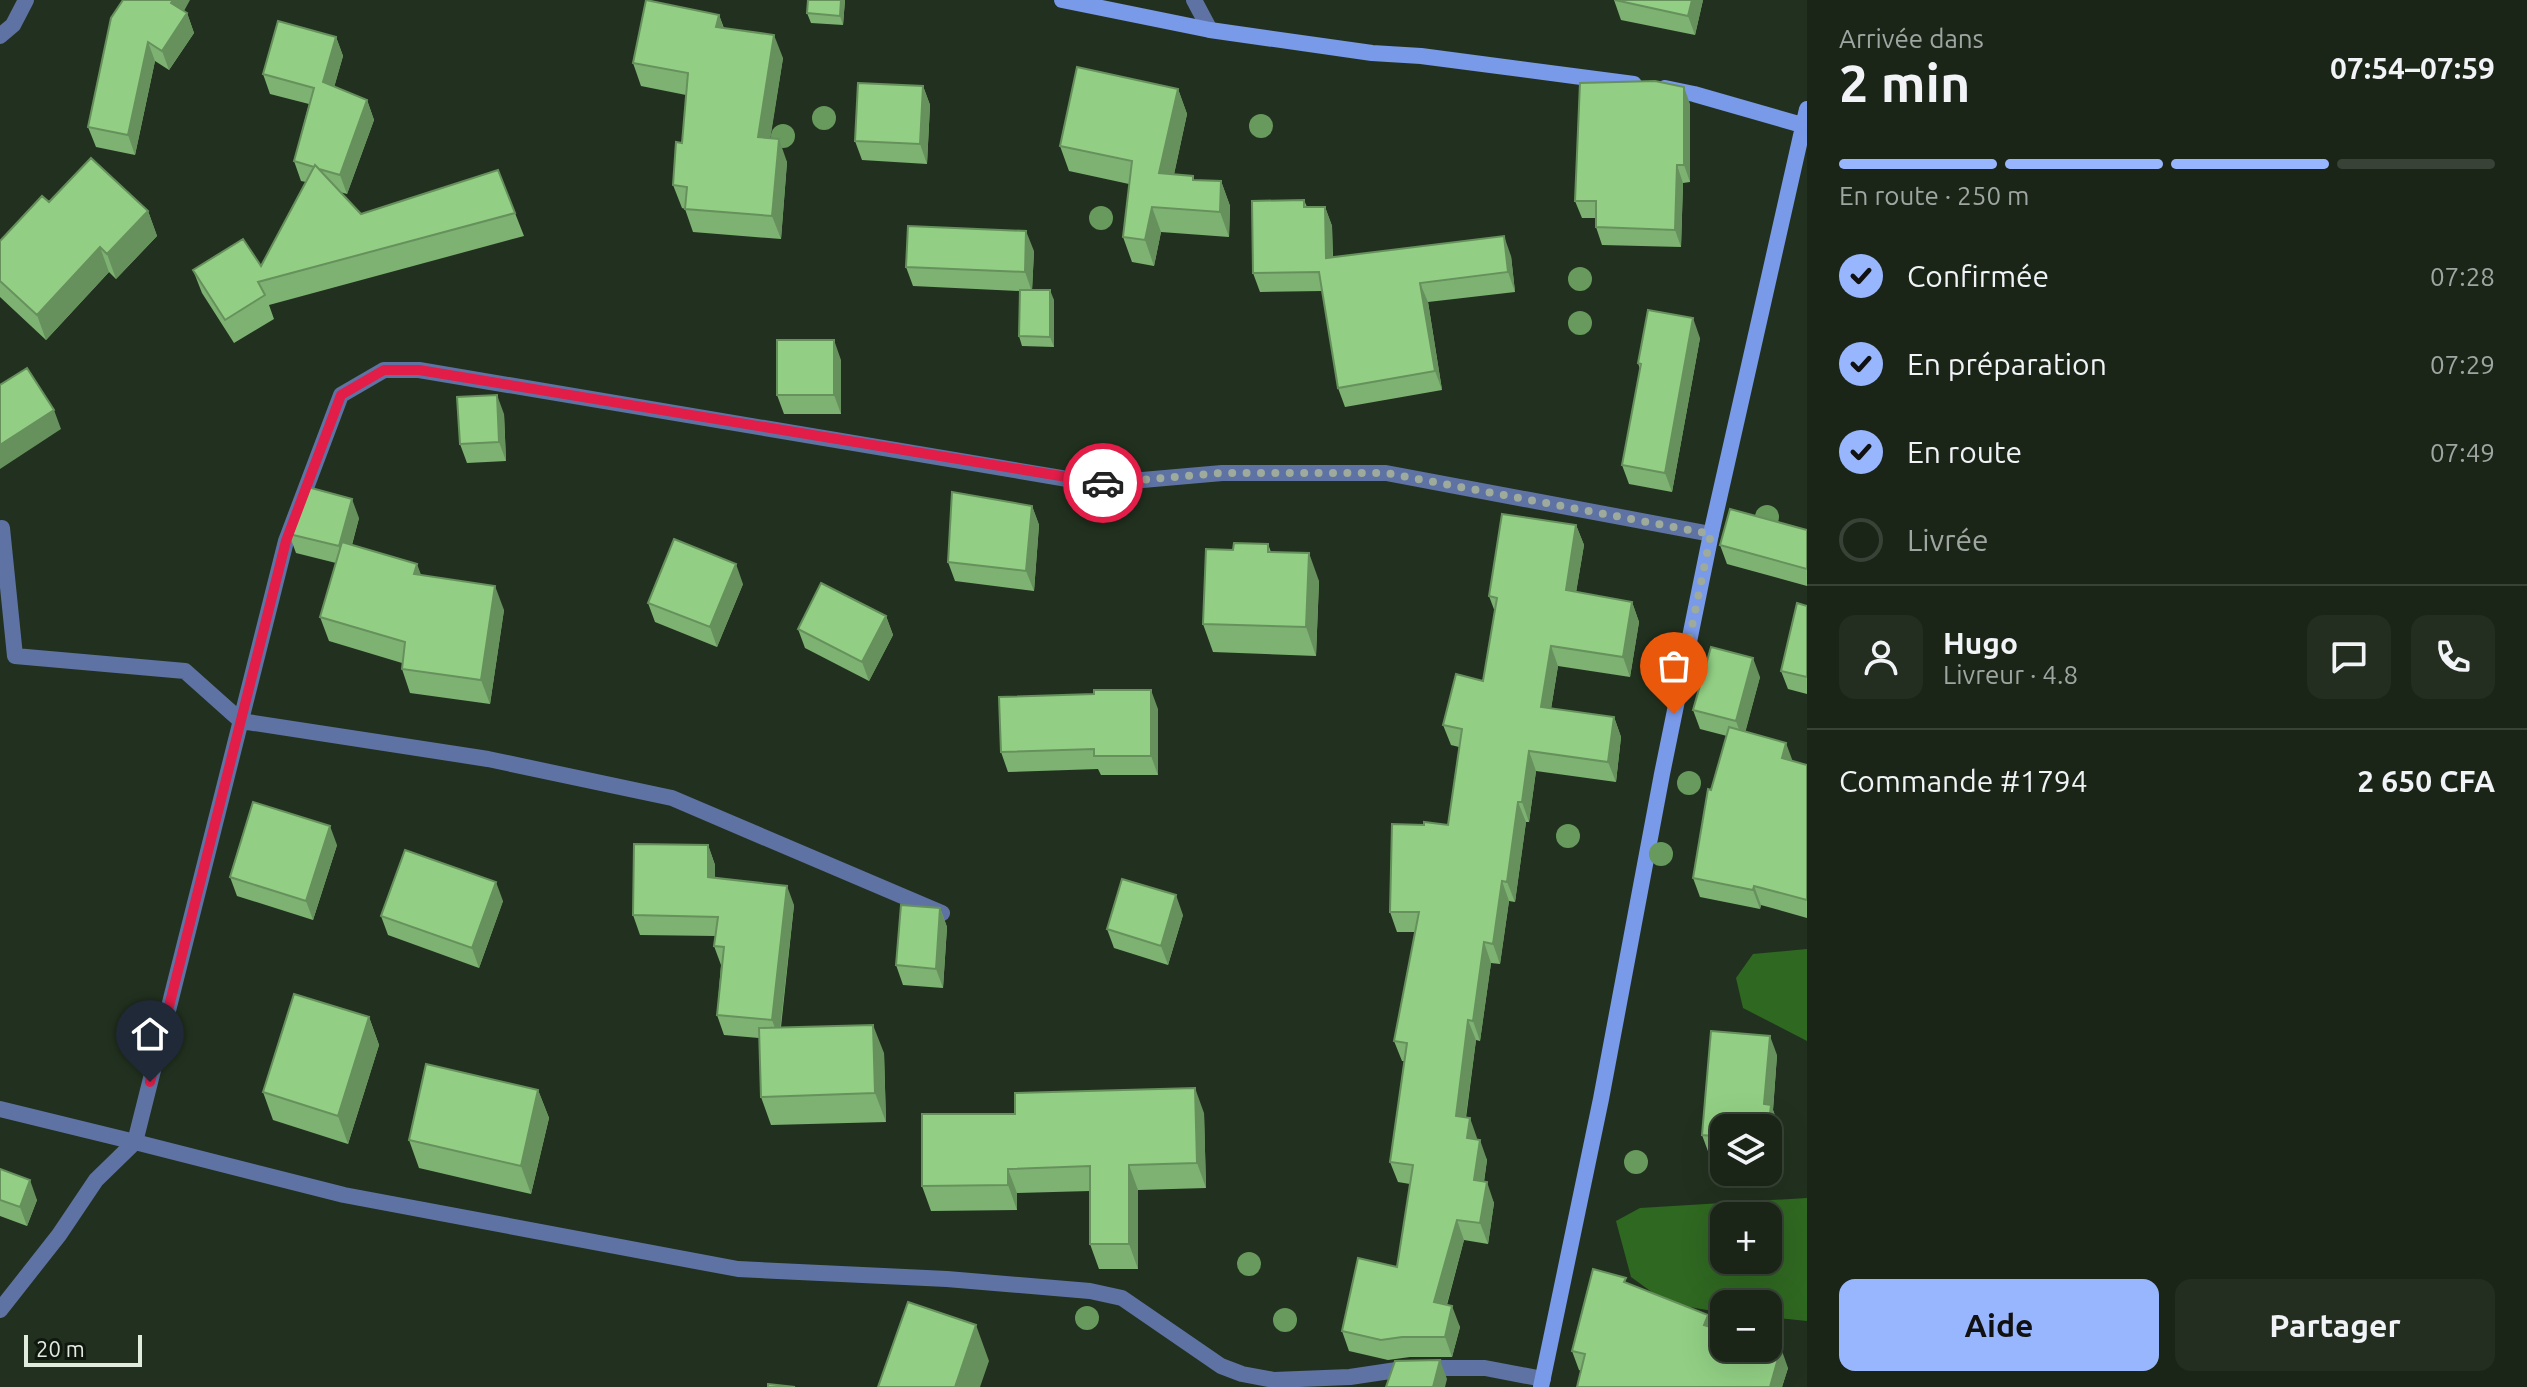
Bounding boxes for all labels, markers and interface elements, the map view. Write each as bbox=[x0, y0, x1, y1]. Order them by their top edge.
text: Arrivée dans bbox=[1839, 24, 1984, 53]
text: 07:54–07:59 bbox=[2330, 51, 2495, 85]
text: 2 min bbox=[1839, 54, 1970, 112]
text: En route · 250 m bbox=[1839, 181, 2029, 210]
icon: check bbox=[1839, 254, 1883, 298]
text: Confirmée bbox=[1907, 259, 2049, 293]
text: 07:28 bbox=[2430, 262, 2495, 291]
icon: check bbox=[1839, 342, 1883, 386]
text: En préparation bbox=[1907, 347, 2107, 381]
text: 07:29 bbox=[2430, 350, 2495, 379]
icon: check bbox=[1839, 430, 1883, 474]
text: En route bbox=[1907, 435, 2022, 469]
text: 07:49 bbox=[2430, 438, 2495, 467]
courier bbox=[1063, 443, 1143, 523]
icon: car bbox=[1081, 461, 1125, 505]
text: Livrée bbox=[1907, 523, 1989, 557]
button: person bbox=[1839, 615, 1923, 699]
button: chat bbox=[2307, 615, 2391, 699]
button: phone bbox=[2411, 615, 2495, 699]
text: Hugo bbox=[1943, 626, 2018, 660]
pin bbox=[1640, 632, 1708, 714]
icon: bag bbox=[1652, 644, 1696, 688]
text: Livreur · 4.8 bbox=[1943, 660, 2078, 689]
text: Commande #1794 bbox=[1839, 764, 2088, 798]
text: 2 650 CFA bbox=[2357, 764, 2495, 798]
pin bbox=[116, 1000, 184, 1082]
icon: home bbox=[128, 1012, 172, 1056]
map controls bbox=[1710, 1114, 1782, 1362]
button: layers bbox=[1710, 1114, 1782, 1186]
button: + bbox=[1710, 1202, 1782, 1274]
button: Aide bbox=[1839, 1279, 2159, 1371]
button: Partager bbox=[2175, 1279, 2495, 1371]
button: − bbox=[1710, 1290, 1782, 1362]
scale bar bbox=[24, 1331, 142, 1367]
text: 20 m bbox=[36, 1336, 85, 1361]

